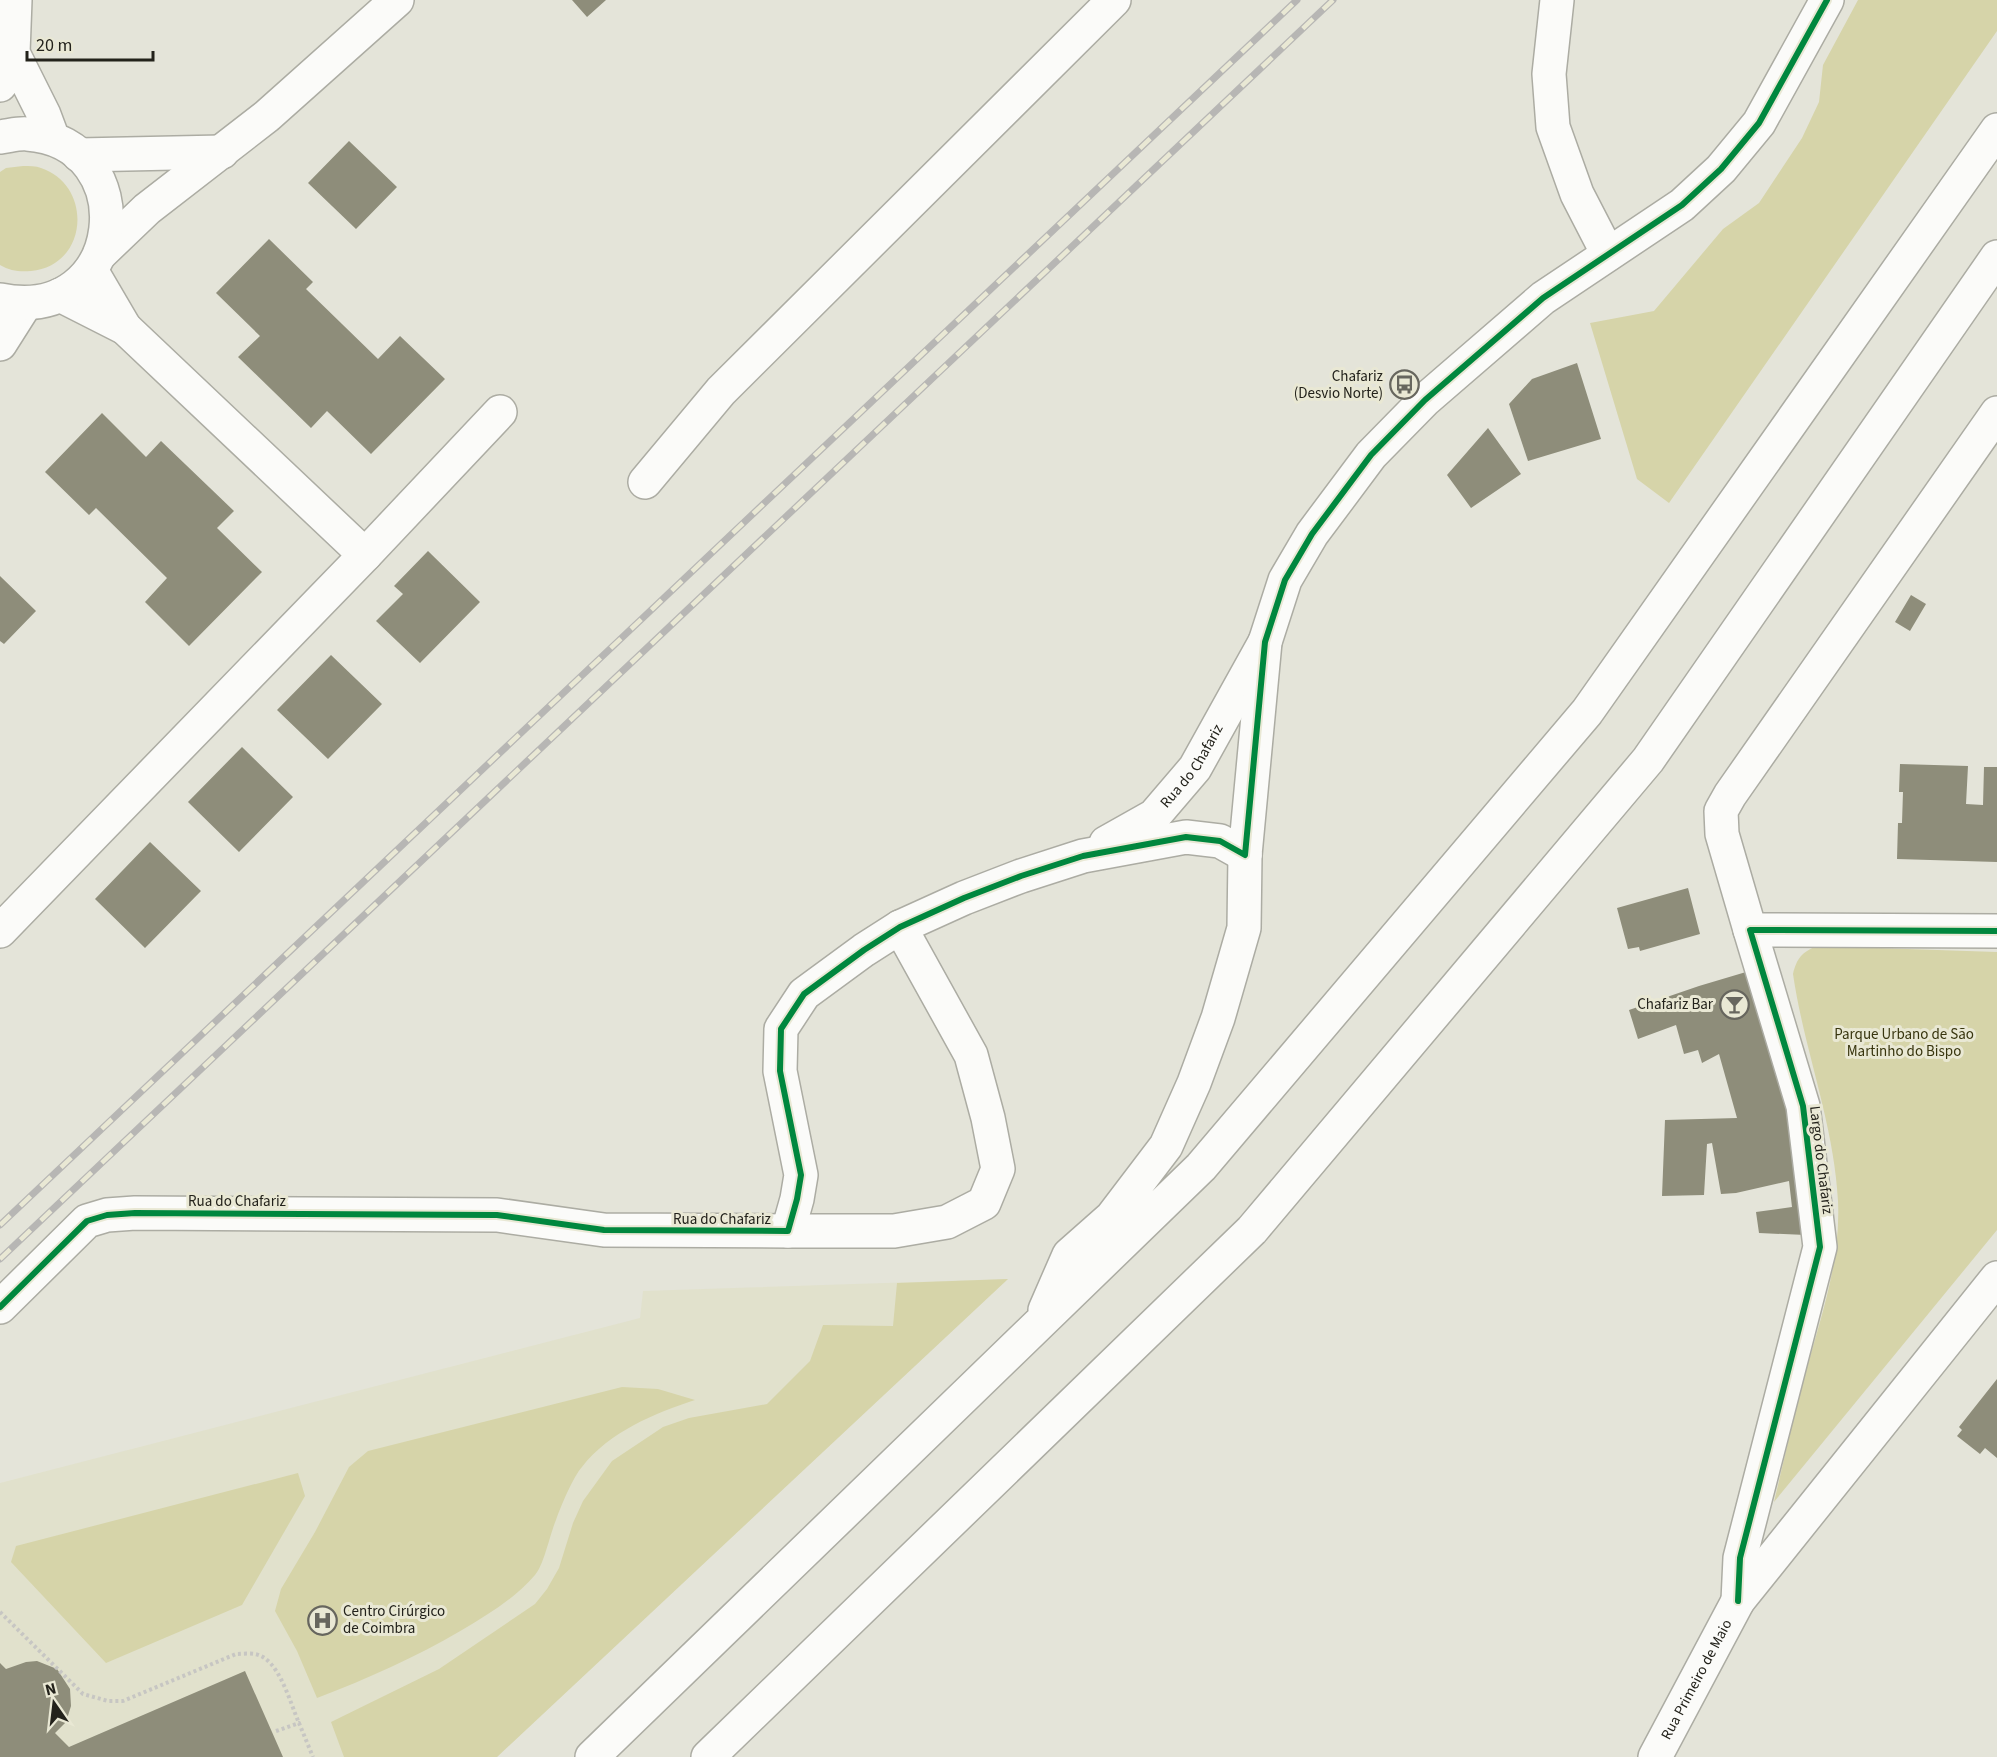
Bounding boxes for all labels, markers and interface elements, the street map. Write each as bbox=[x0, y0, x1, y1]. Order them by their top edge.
scale bar bbox=[27, 24, 153, 62]
text: 20 m bbox=[36, 33, 72, 58]
place label: Chafariz (Desvio Norte) bbox=[1294, 366, 1383, 404]
bus stop icon: Chafariz (Desvio Norte) bbox=[1388, 369, 1420, 401]
street label: Rua do Chafariz bbox=[1155, 720, 1228, 812]
bar icon: Chafariz Bar bbox=[1718, 988, 1750, 1020]
place label: Chafariz Bar bbox=[1637, 994, 1714, 1015]
park label: Parque Urbano de São Martinho do Bispo bbox=[1834, 1024, 1974, 1062]
street label: Largo do Chafariz bbox=[1804, 1105, 1838, 1215]
street label: Rua do Chafariz bbox=[188, 1191, 286, 1212]
street label: Rua do Chafariz bbox=[673, 1209, 771, 1230]
place label: Centro Cirúrgico de Coimbra bbox=[343, 1601, 445, 1639]
hospital icon: Centro Cirúrgico de Coimbra bbox=[306, 1604, 338, 1636]
street label: Rua Primeiro de Maio bbox=[1656, 1615, 1737, 1743]
north arrow bbox=[24, 1673, 84, 1733]
text: N bbox=[43, 1677, 58, 1701]

